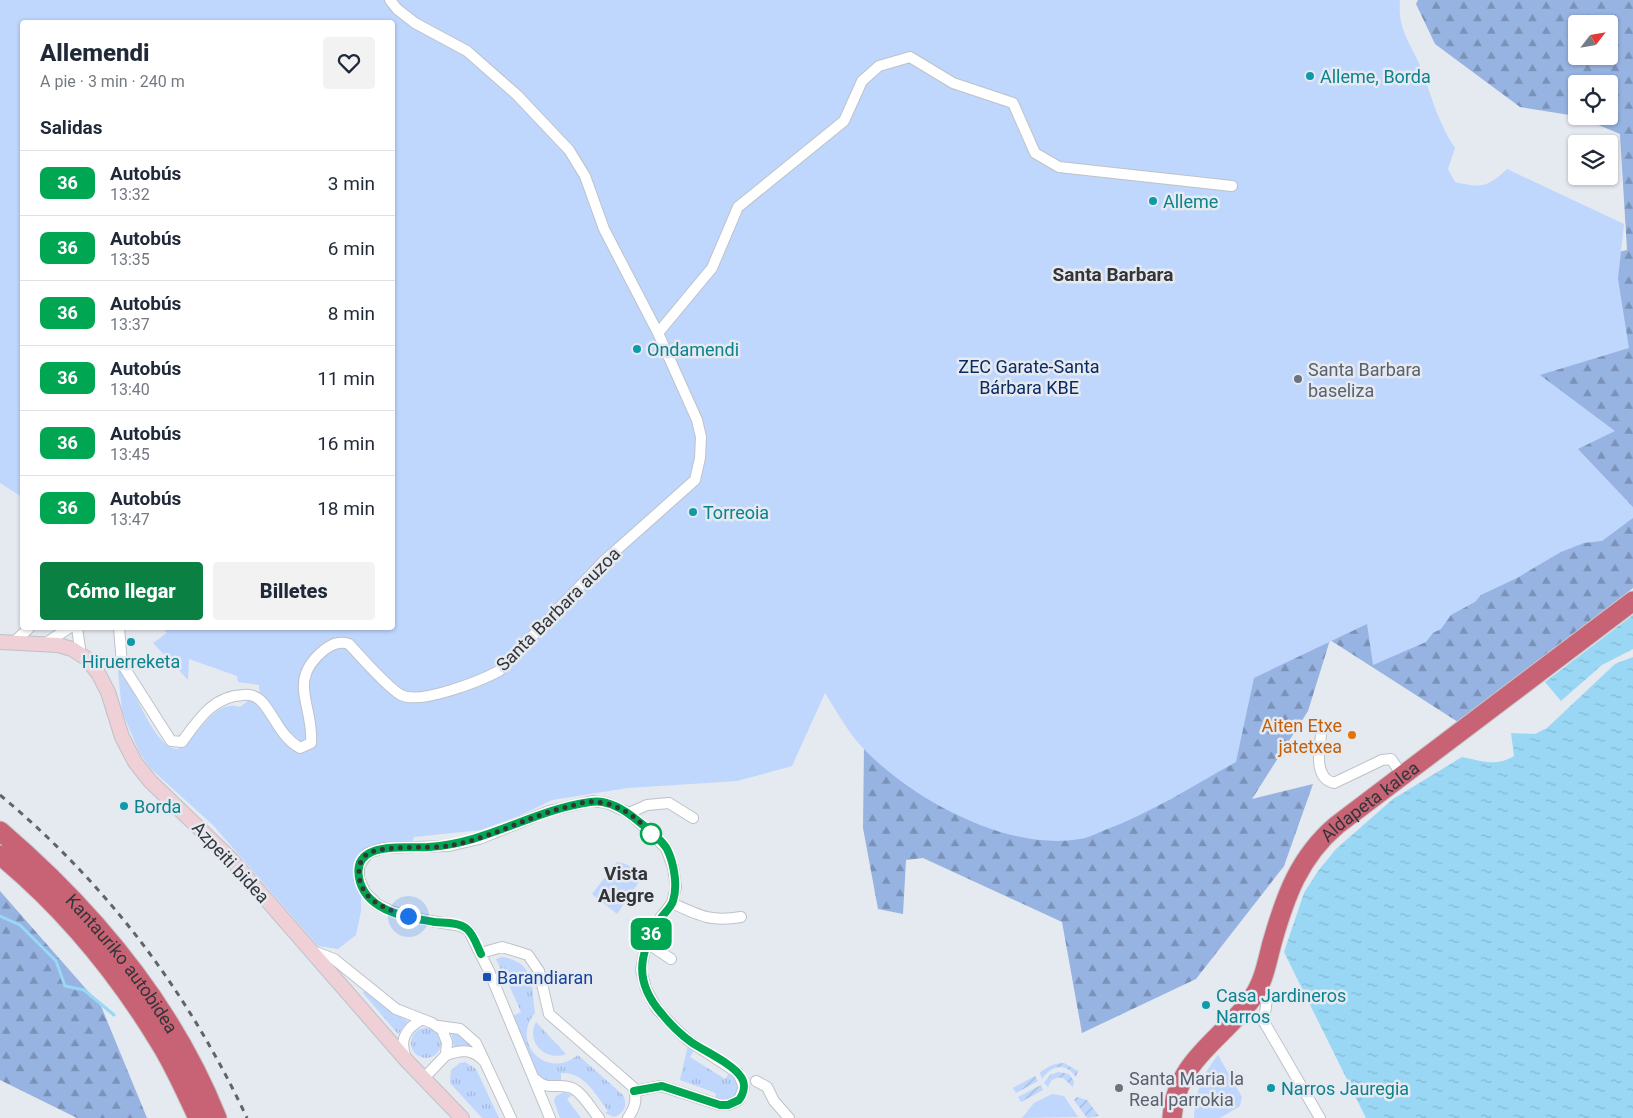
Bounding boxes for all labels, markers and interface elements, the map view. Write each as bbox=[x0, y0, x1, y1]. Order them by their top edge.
north arrow bbox=[1568, 15, 1618, 65]
map controls bbox=[1568, 15, 1618, 185]
button: heart bbox=[323, 37, 375, 89]
text: Allemendi bbox=[40, 39, 149, 67]
place label: Alleme, Borda bbox=[1320, 66, 1431, 87]
marker: Alleme, Borda bbox=[1304, 70, 1316, 82]
text: A pie · 3 min · 240 m bbox=[40, 72, 185, 91]
button: locate bbox=[1568, 75, 1618, 125]
text: Salidas bbox=[40, 116, 103, 139]
button: layers bbox=[1568, 135, 1618, 185]
text: Autobús bbox=[110, 162, 181, 185]
text: 36 bbox=[57, 172, 78, 193]
text: 3 min bbox=[328, 172, 375, 195]
text: 13:32 bbox=[110, 185, 150, 204]
place label: Alleme bbox=[1163, 191, 1218, 212]
marker: Alleme bbox=[1147, 195, 1159, 207]
text: Autobús bbox=[110, 227, 181, 250]
text: 36 bbox=[57, 237, 78, 258]
text: 6 min bbox=[328, 237, 375, 260]
text: 13:35 bbox=[110, 250, 150, 269]
district label: Santa Barbara bbox=[1053, 263, 1173, 286]
text: Autobús bbox=[110, 292, 181, 315]
text: 36 bbox=[57, 302, 78, 323]
text: 8 min bbox=[328, 302, 375, 325]
text: 13:37 bbox=[110, 315, 150, 334]
place label: Ondamendi bbox=[647, 339, 739, 360]
marker: Ondamendi bbox=[631, 343, 643, 355]
park label: ZEC Garate-Santa Bárbara KBE bbox=[958, 356, 1100, 398]
text: Autobús bbox=[110, 357, 181, 380]
place label: Santa Barbara baseliza bbox=[1308, 359, 1421, 401]
text: 36 bbox=[57, 367, 78, 388]
text: 11 min bbox=[317, 367, 375, 390]
marker: Santa Barbara baseliza bbox=[1292, 373, 1304, 385]
text: 13:40 bbox=[110, 380, 150, 399]
text: Autobús bbox=[110, 422, 181, 445]
text: 36 bbox=[57, 432, 78, 453]
text: 16 min bbox=[317, 432, 375, 455]
text: 13:45 bbox=[110, 445, 150, 464]
text: Autobús bbox=[110, 487, 181, 510]
text: 36 bbox=[57, 497, 78, 518]
text: 18 min bbox=[317, 497, 375, 520]
place label: Torreoia bbox=[703, 502, 769, 523]
marker: Torreoia bbox=[687, 506, 699, 518]
text: 13:47 bbox=[110, 510, 150, 529]
street label: Santa Barbara auzoa bbox=[492, 543, 624, 675]
button: Cómo llegar bbox=[40, 562, 203, 620]
button: Billetes bbox=[213, 562, 375, 620]
marker: Hiruerreketa bbox=[125, 636, 137, 648]
place label: Hiruerreketa bbox=[82, 651, 180, 672]
place label: Aiten Etxe jatetxea bbox=[1262, 715, 1342, 757]
marker: Aiten Etxe jatetxea bbox=[1346, 729, 1358, 741]
street label: Aldapeta kalea bbox=[1316, 756, 1423, 845]
place label: Borda bbox=[134, 796, 181, 817]
marker: Borda bbox=[118, 800, 130, 812]
street label: Azpeiti bidea bbox=[188, 817, 274, 907]
unlabelled marker bbox=[640, 823, 662, 845]
district label: Vista Alegre bbox=[598, 862, 654, 907]
street label: Kantauriko autobidea bbox=[62, 889, 183, 1037]
your location bbox=[396, 904, 421, 929]
line badge: 36 bbox=[628, 918, 674, 950]
text: 36 bbox=[641, 923, 661, 944]
place label: Barandiaran bbox=[497, 967, 593, 988]
marker: Barandiaran bbox=[481, 971, 493, 983]
place label: Casa Jardineros Narros bbox=[1216, 985, 1346, 1027]
marker: Casa Jardineros Narros bbox=[1200, 999, 1212, 1011]
place label: Santa Maria la Real parrokia bbox=[1129, 1068, 1244, 1110]
place label: Narros Jauregia bbox=[1281, 1078, 1409, 1099]
marker: Santa Maria la Real parrokia bbox=[1113, 1082, 1125, 1094]
marker: Narros Jauregia bbox=[1265, 1082, 1277, 1094]

